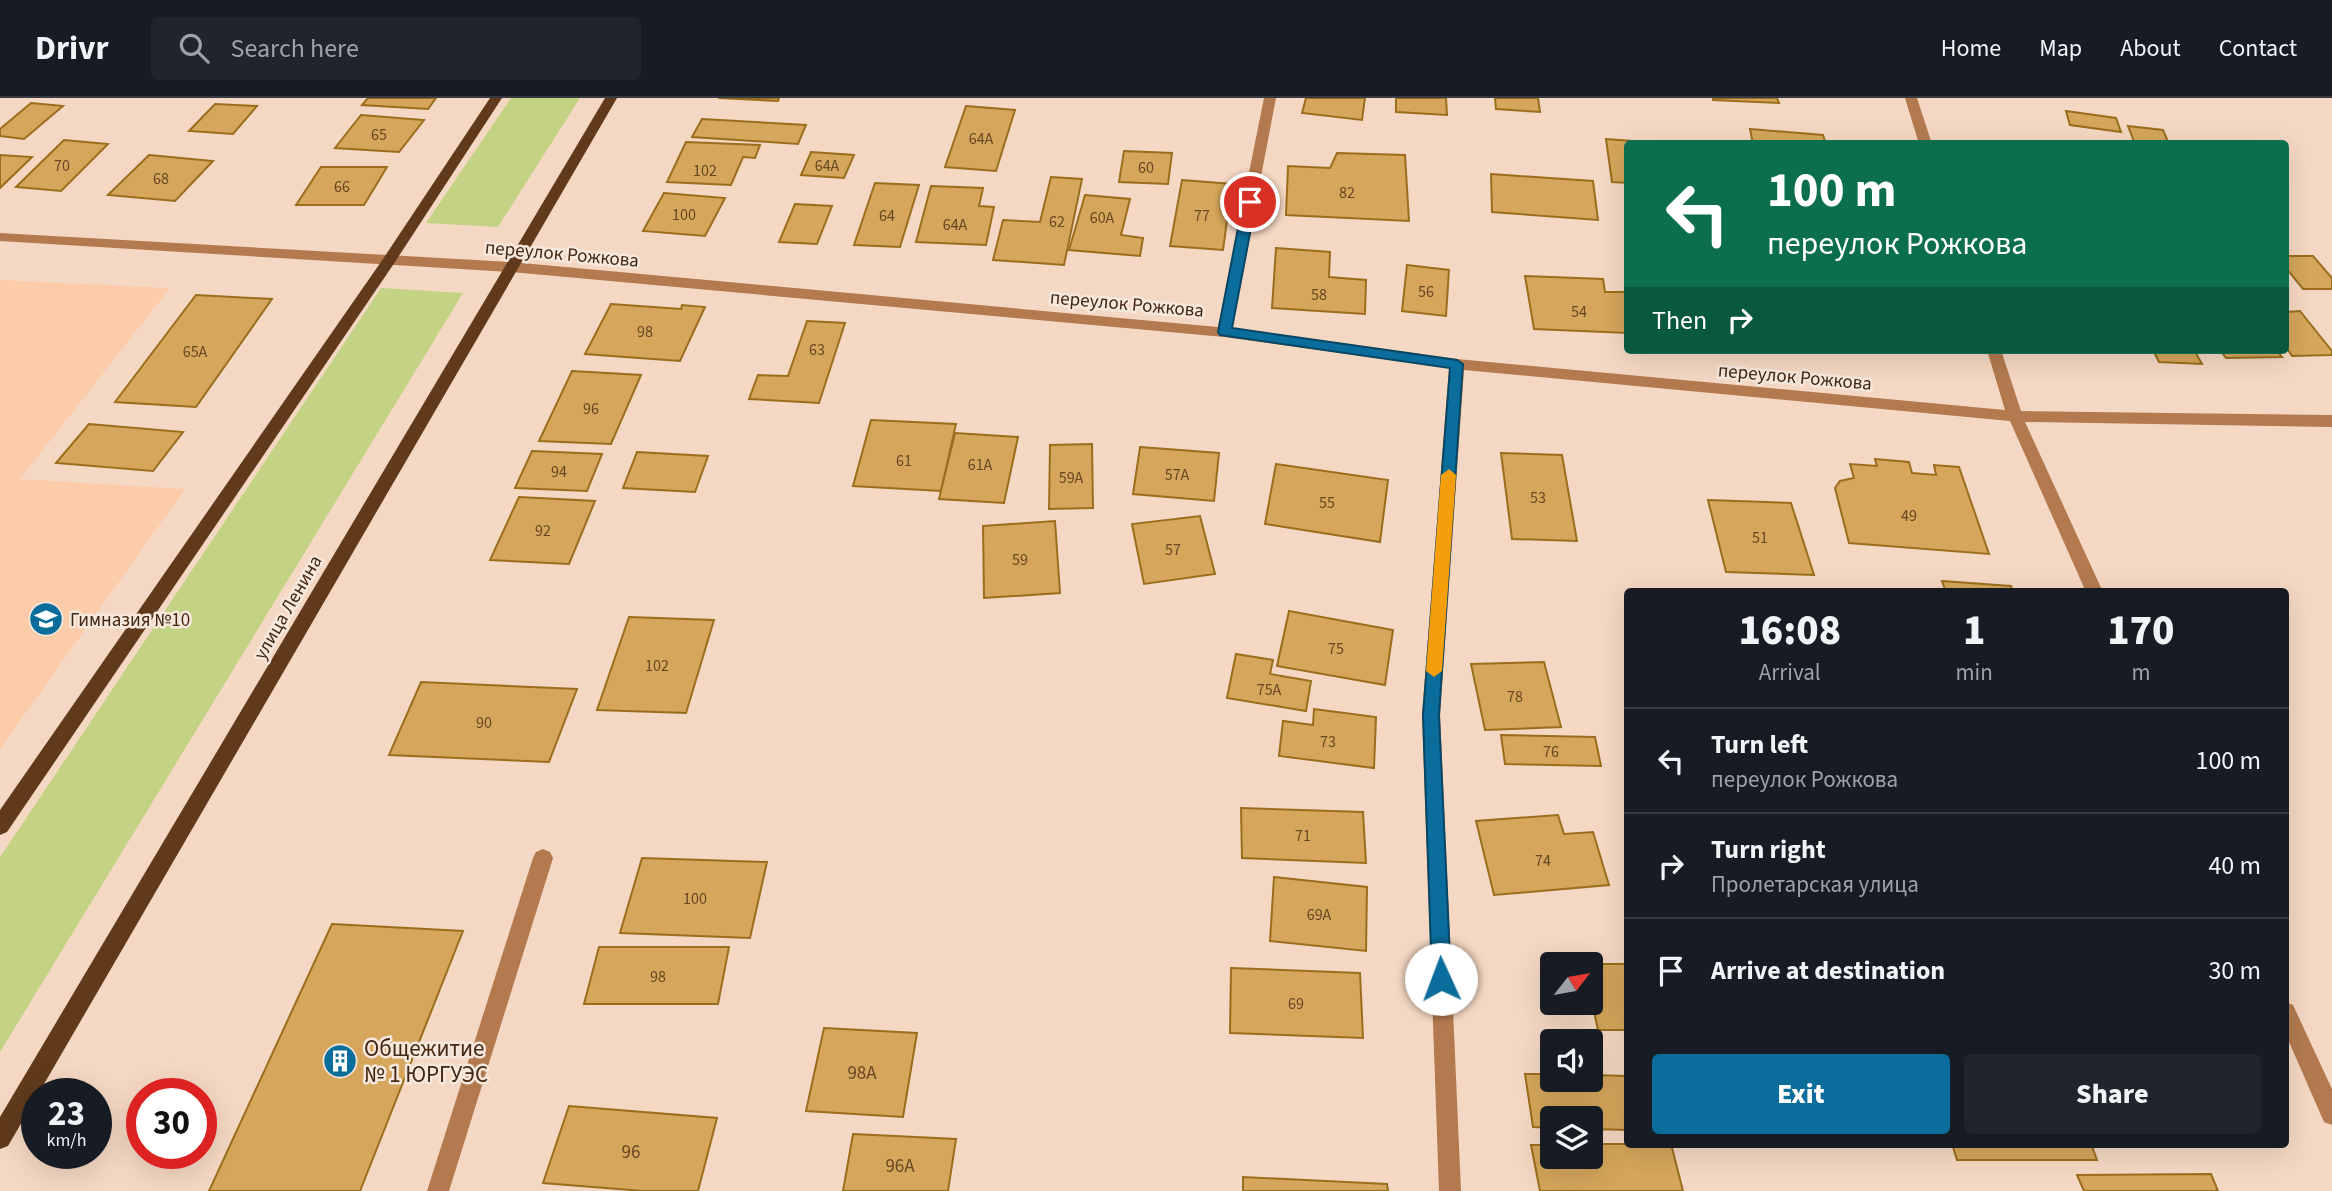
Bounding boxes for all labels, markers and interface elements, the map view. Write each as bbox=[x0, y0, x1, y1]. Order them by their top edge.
search box bbox=[151, 17, 641, 80]
text: Drivr bbox=[35, 25, 109, 72]
icon: search bbox=[175, 29, 213, 67]
text: Search here bbox=[231, 30, 359, 67]
text: Home bbox=[1941, 31, 2001, 66]
text: Map bbox=[2039, 31, 2082, 66]
text: About bbox=[2120, 31, 2181, 66]
text: Contact bbox=[2219, 31, 2297, 66]
house number: 65 bbox=[371, 124, 387, 146]
house number: 64А bbox=[969, 128, 994, 150]
house number: 70 bbox=[54, 155, 70, 177]
house number: 64А bbox=[815, 155, 840, 177]
text: 100 m bbox=[1767, 156, 1896, 226]
house number: 60 bbox=[1138, 157, 1154, 179]
house number: 102 bbox=[693, 160, 717, 182]
house number: 68 bbox=[153, 168, 169, 190]
icon: left bbox=[1652, 168, 1743, 259]
pin bbox=[1220, 172, 1280, 232]
house number: 66 bbox=[334, 176, 350, 198]
house number: 82 bbox=[1339, 182, 1355, 204]
icon: arrive bbox=[1231, 183, 1269, 221]
house number: 100 bbox=[672, 204, 696, 226]
house number: 64 bbox=[879, 205, 895, 227]
house number: 77 bbox=[1194, 205, 1210, 227]
house number: 60А bbox=[1090, 207, 1115, 229]
house number: 62 bbox=[1049, 211, 1065, 233]
house number: 64А bbox=[943, 214, 968, 236]
text: переулок Рожкова bbox=[1767, 221, 2027, 267]
street label: переулок Рожкова bbox=[484, 234, 640, 275]
house number: 56 bbox=[1418, 281, 1434, 303]
street label: переулок Рожкова bbox=[1049, 284, 1205, 325]
house number: 58 bbox=[1311, 284, 1327, 306]
house number: 54 bbox=[1571, 301, 1587, 323]
icon: right bbox=[1721, 301, 1759, 339]
text: Then bbox=[1652, 302, 1707, 339]
house number: 98 bbox=[637, 321, 653, 343]
house number: 63 bbox=[809, 339, 825, 361]
house number: 65А bbox=[183, 341, 208, 363]
street label: переулок Рожкова bbox=[1717, 357, 1873, 398]
house number: 96 bbox=[583, 398, 599, 420]
house number: 61 bbox=[896, 450, 912, 472]
house number: 61А bbox=[968, 454, 993, 476]
house number: 94 bbox=[551, 461, 567, 483]
house number: 57А bbox=[1165, 464, 1190, 486]
house number: 59А bbox=[1059, 467, 1084, 489]
house number: 53 bbox=[1530, 487, 1546, 509]
house number: 55 bbox=[1319, 492, 1335, 514]
house number: 49 bbox=[1901, 505, 1917, 527]
house number: 92 bbox=[535, 520, 551, 542]
house number: 51 bbox=[1752, 527, 1768, 549]
house number: 57 bbox=[1165, 539, 1181, 561]
house number: 59 bbox=[1012, 549, 1028, 571]
street label: улица Ленина bbox=[247, 550, 329, 665]
school or university icon: Гимназия №10 bbox=[27, 600, 65, 638]
text: 16:08 bbox=[1738, 601, 1841, 661]
text: 1 bbox=[1963, 601, 1985, 661]
text: 170 bbox=[2107, 601, 2175, 661]
place label: Гимназия №10 bbox=[70, 607, 190, 634]
house number: 75 bbox=[1328, 638, 1344, 660]
house number: 102 bbox=[645, 655, 669, 677]
text: Arrival bbox=[1759, 656, 1821, 689]
text: min bbox=[1956, 656, 1993, 689]
text: m bbox=[2131, 656, 2150, 689]
house number: 75А bbox=[1257, 679, 1282, 701]
house number: 78 bbox=[1507, 686, 1523, 708]
house number: 90 bbox=[476, 712, 492, 734]
text: Turn left bbox=[1711, 726, 1808, 763]
house number: 73 bbox=[1320, 731, 1336, 753]
house number: 76 bbox=[1543, 741, 1559, 763]
icon: left bbox=[1652, 742, 1690, 780]
text: 100 m bbox=[2195, 742, 2261, 779]
text: переулок Рожкова bbox=[1711, 763, 1898, 796]
house number: 71 bbox=[1295, 825, 1311, 847]
text: Turn right bbox=[1711, 831, 1826, 868]
icon: right bbox=[1652, 847, 1690, 885]
text: 40 m bbox=[2208, 847, 2261, 884]
house number: 74 bbox=[1535, 850, 1551, 872]
text: Пролетарская улица bbox=[1711, 868, 1919, 901]
house number: 100 bbox=[683, 888, 707, 910]
house number: 69А bbox=[1307, 904, 1332, 926]
position arrow bbox=[1404, 942, 1478, 1016]
north arrow bbox=[1540, 952, 1603, 1015]
map controls bbox=[1540, 952, 1603, 1169]
icon: arrive bbox=[1652, 952, 1690, 990]
text: Arrive at destination bbox=[1711, 952, 1945, 989]
text: 30 m bbox=[2208, 952, 2261, 989]
house number: 98 bbox=[650, 966, 666, 988]
house number: 69 bbox=[1288, 993, 1304, 1015]
button: sound bbox=[1540, 1029, 1603, 1092]
place label: Общежитие № 1 ЮРГУЭС bbox=[364, 1032, 488, 1091]
building icon: Общежитие № 1 ЮРГУЭС bbox=[321, 1042, 359, 1080]
button: Exit bbox=[1652, 1054, 1950, 1134]
button: Share bbox=[1964, 1054, 2261, 1134]
house number: 98А bbox=[847, 1060, 877, 1087]
speed limit sign: 30 bbox=[126, 1078, 217, 1169]
text: 23 bbox=[48, 1089, 85, 1139]
button: layers bbox=[1540, 1106, 1603, 1169]
text: km/h bbox=[47, 1128, 86, 1153]
house number: 96 bbox=[622, 1139, 640, 1166]
house number: 96А bbox=[885, 1153, 915, 1180]

